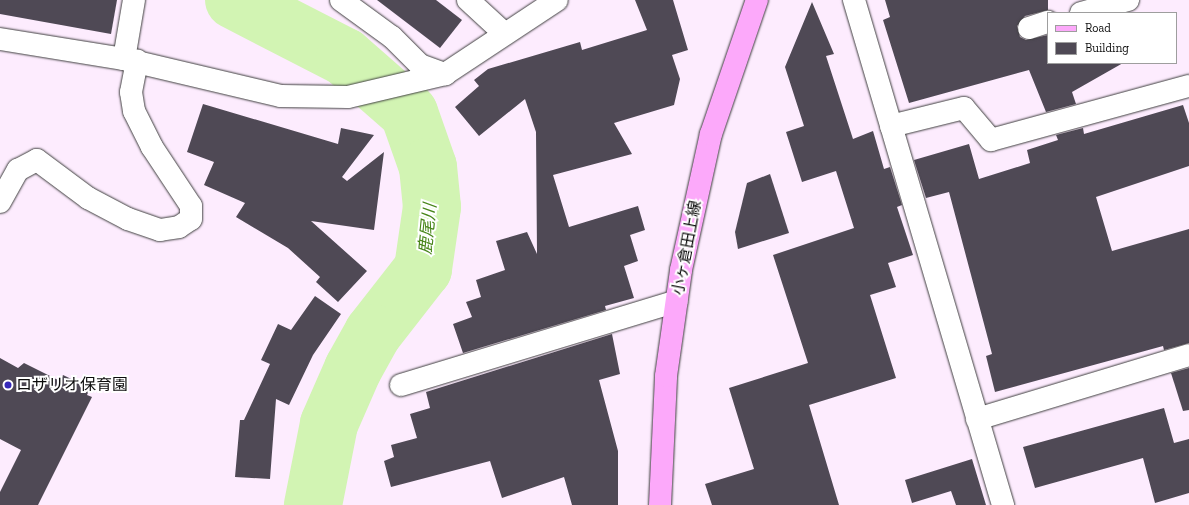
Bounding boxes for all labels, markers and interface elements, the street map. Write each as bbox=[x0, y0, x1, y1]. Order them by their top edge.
legend bbox=[1047, 12, 1177, 64]
text: Road bbox=[1085, 21, 1111, 35]
text: Building bbox=[1085, 41, 1129, 55]
street label: 小ヶ倉田上線 bbox=[668, 199, 706, 297]
water label: 鹿尾川 bbox=[415, 203, 441, 255]
place label: ロザリオ保育園 bbox=[16, 375, 128, 395]
marker: ロザリオ保育園 bbox=[3, 380, 13, 390]

